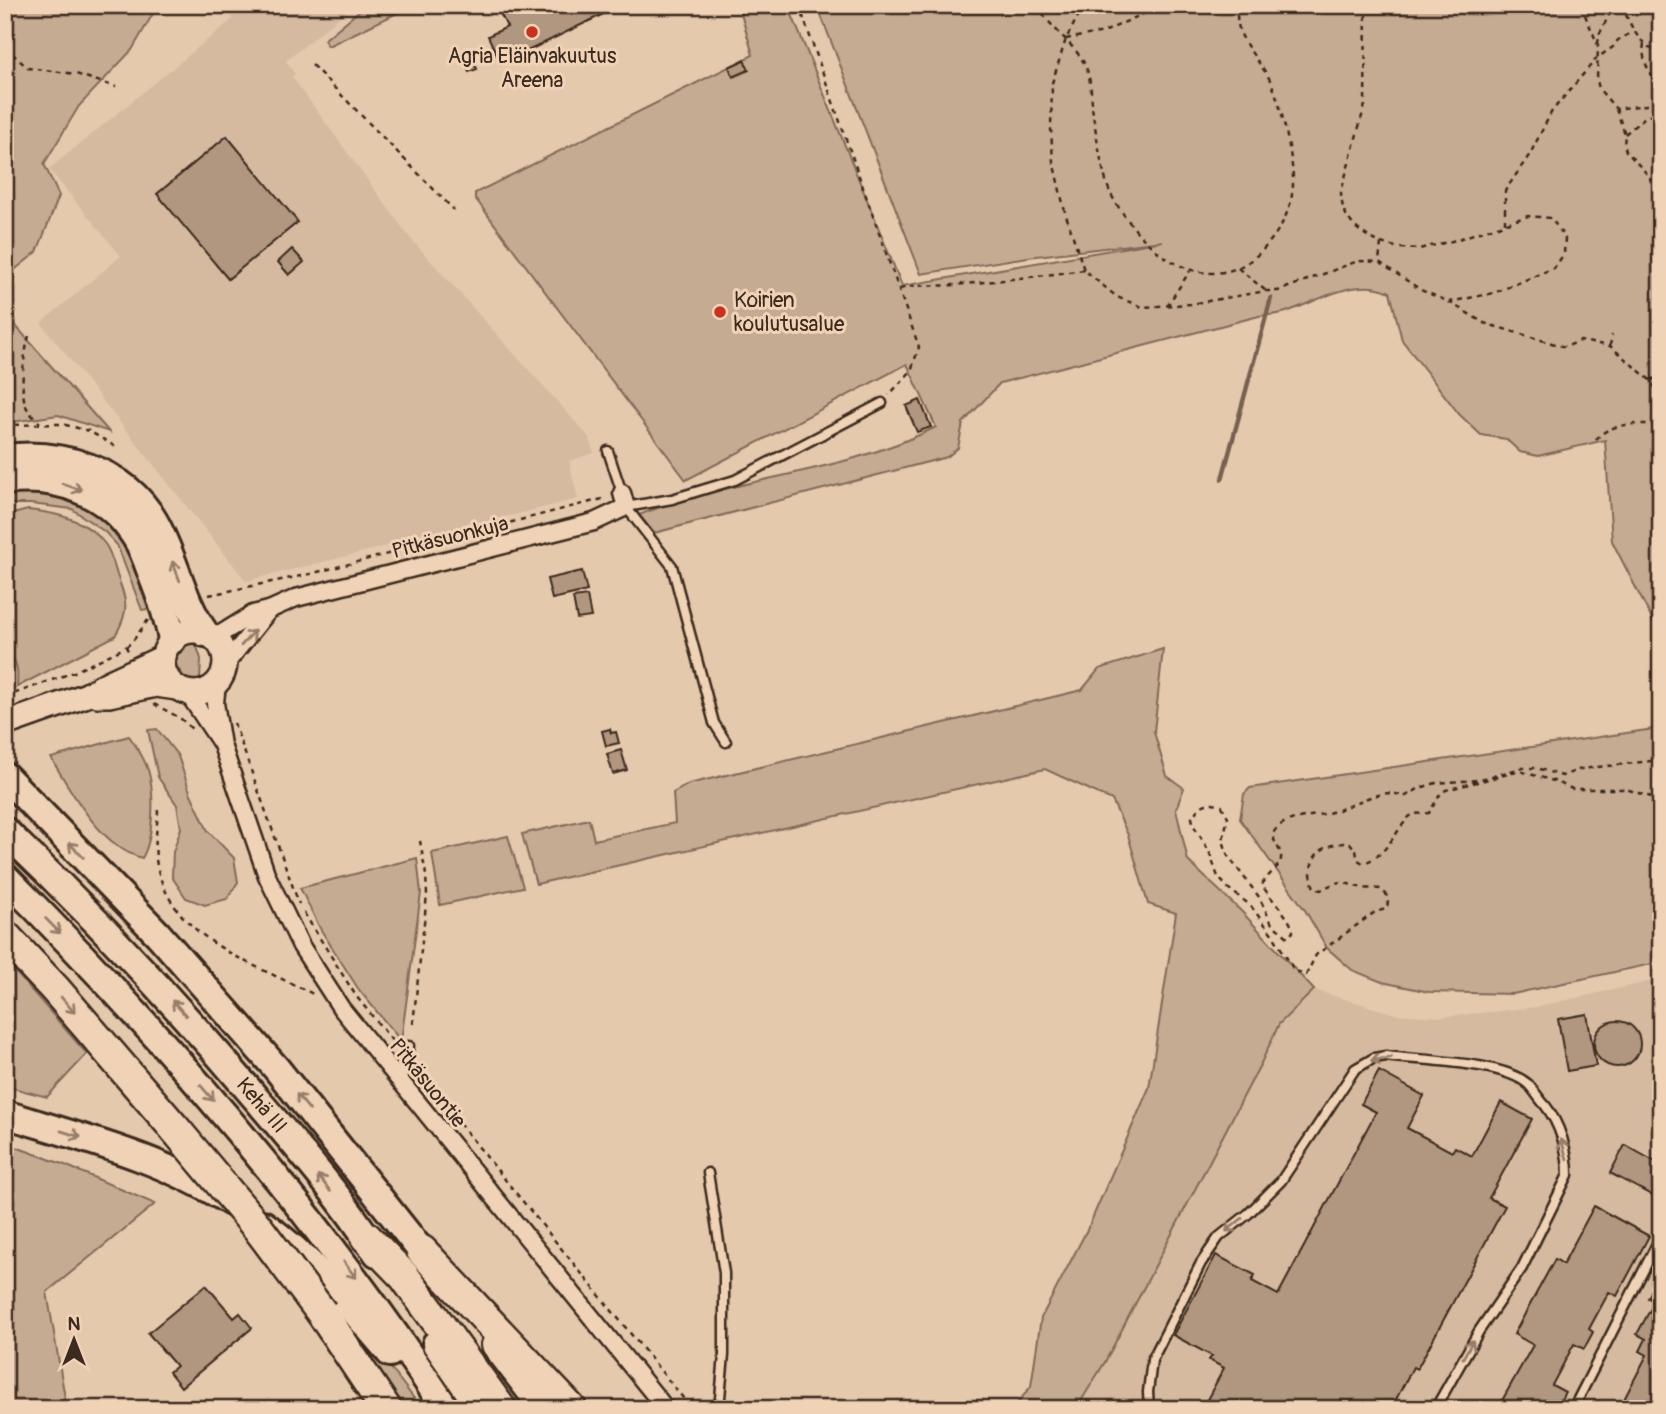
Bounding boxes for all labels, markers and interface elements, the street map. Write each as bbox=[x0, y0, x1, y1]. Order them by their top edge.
marker: Agria Eläinvakuutus Areena bbox=[524, 24, 540, 40]
place label: Agria Eläinvakuutus Areena bbox=[448, 43, 617, 94]
place label: Koirien koulutusalue bbox=[734, 287, 845, 338]
marker: Koirien koulutusalue bbox=[712, 304, 728, 320]
one-way arrow bbox=[61, 482, 83, 494]
street label: Pitkäsuonkuja bbox=[389, 510, 511, 565]
one-way arrow bbox=[169, 561, 181, 583]
one-way arrow bbox=[239, 630, 256, 647]
one-way arrow bbox=[68, 841, 85, 858]
one-way arrow bbox=[45, 917, 62, 934]
one-way arrow bbox=[60, 995, 76, 1013]
one-way arrow bbox=[170, 1000, 187, 1017]
street label: Pitkäsuontie bbox=[383, 1033, 472, 1134]
one-way arrow bbox=[1370, 1053, 1393, 1066]
street label: Kehä III bbox=[230, 1072, 293, 1139]
one-way arrow bbox=[199, 1084, 215, 1102]
one-way arrow bbox=[296, 1094, 311, 1112]
one-way arrow bbox=[59, 1129, 81, 1142]
one-way arrow bbox=[1557, 1138, 1570, 1160]
one-way arrow bbox=[317, 1174, 332, 1192]
one-way arrow bbox=[1226, 1218, 1244, 1233]
one-way arrow bbox=[343, 1260, 357, 1279]
north arrow bbox=[38, 1306, 108, 1376]
text: N bbox=[68, 1312, 81, 1336]
one-way arrow bbox=[1461, 1340, 1475, 1360]

